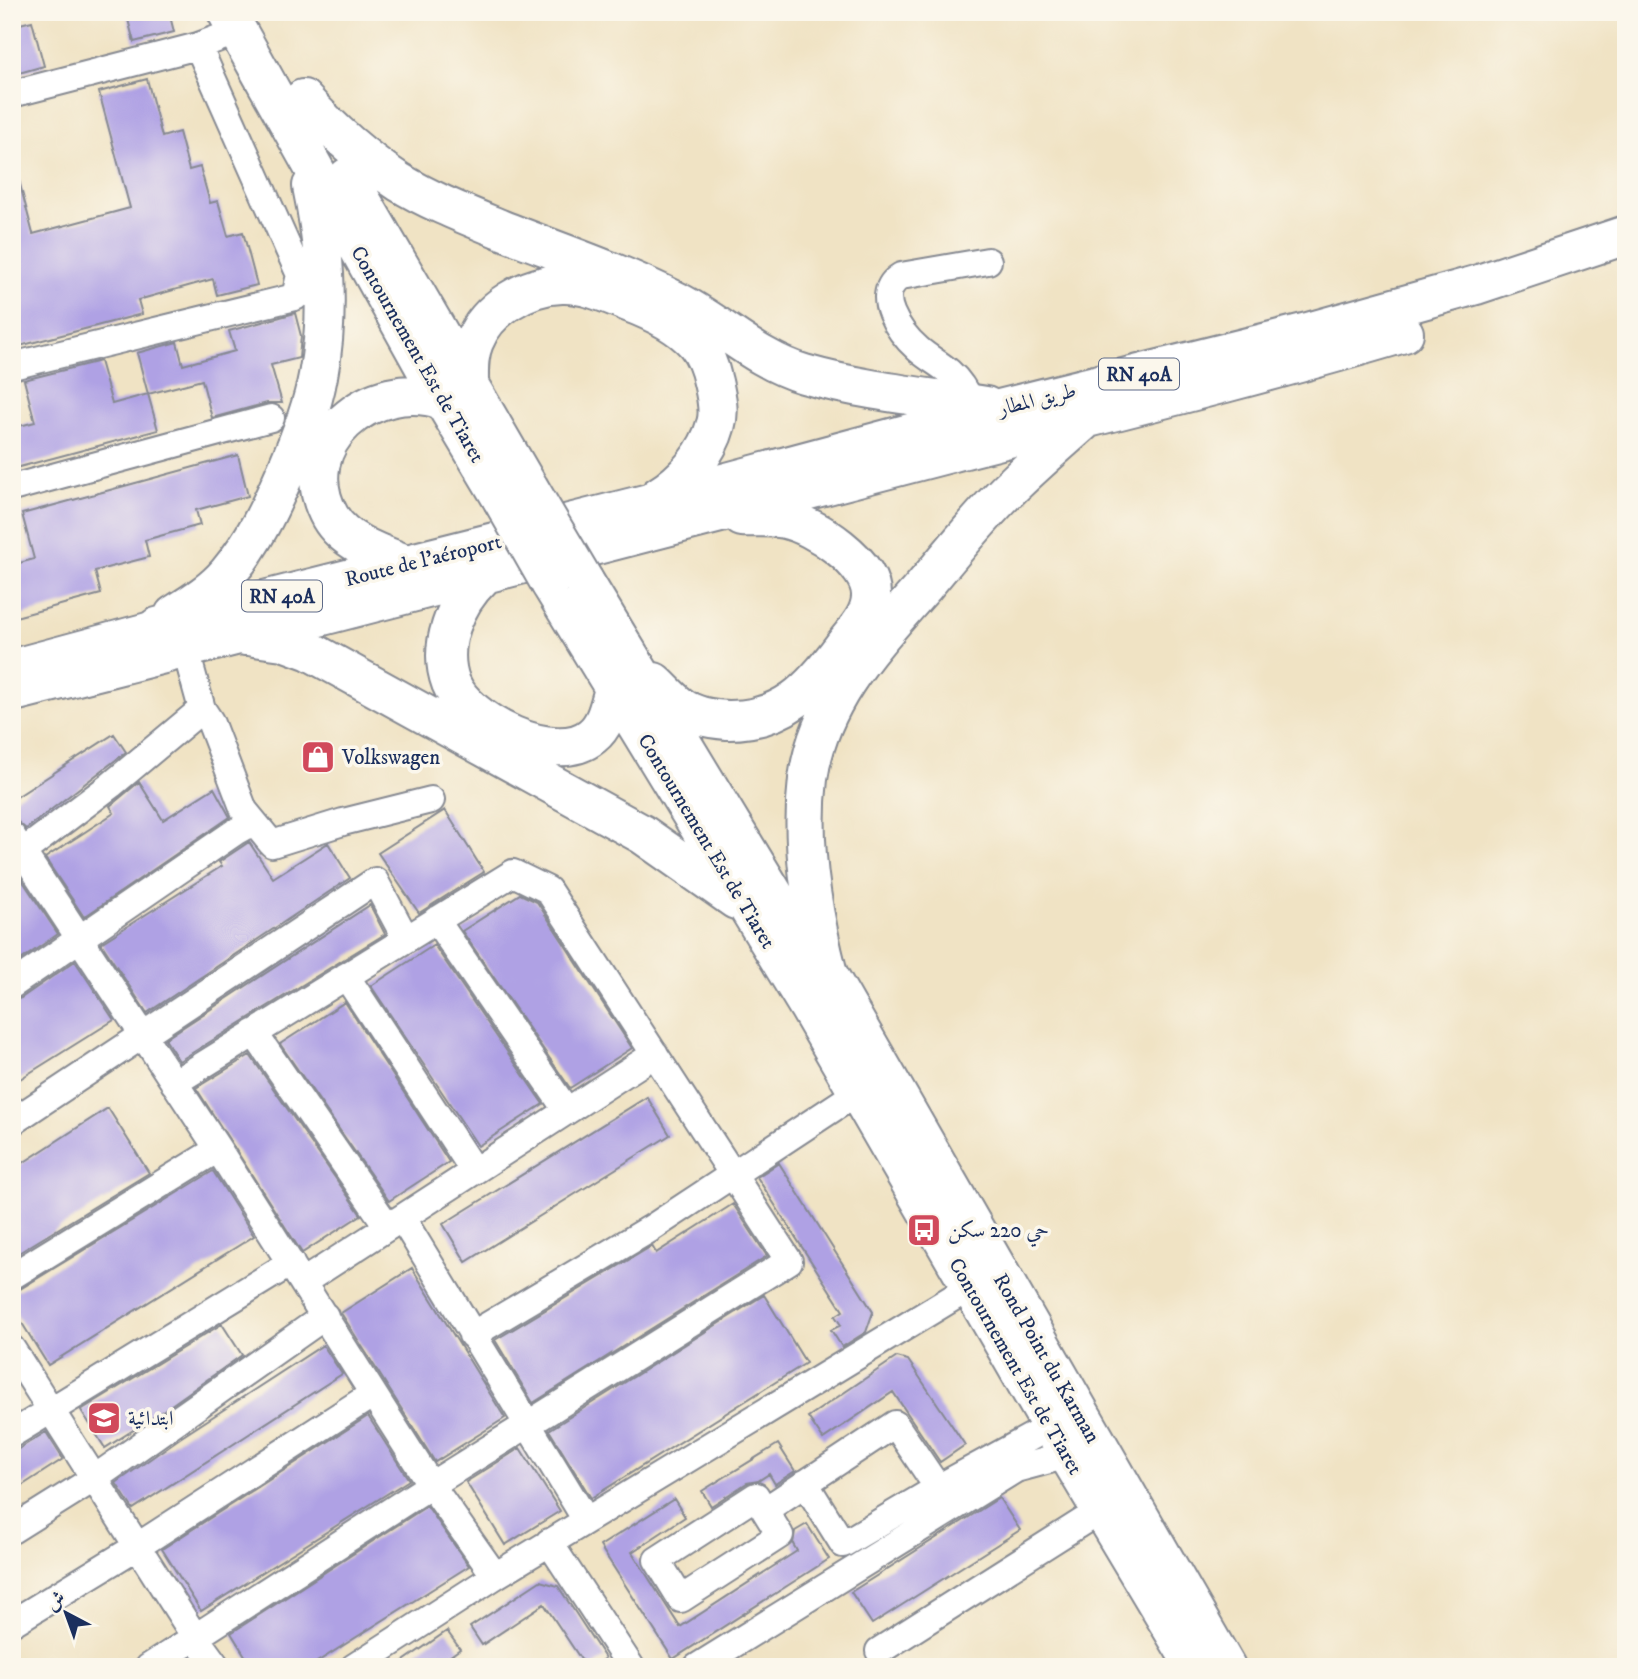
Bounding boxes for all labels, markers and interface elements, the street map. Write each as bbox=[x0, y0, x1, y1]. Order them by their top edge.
street label: Contournement Est de Tiaret bbox=[344, 241, 490, 468]
road number: RN 40A bbox=[1099, 358, 1179, 390]
street label: طريق المطار bbox=[993, 378, 1079, 423]
street label: Route de l'aéroport bbox=[342, 529, 504, 593]
road number: RN 40A bbox=[242, 580, 322, 611]
street label: Contournement Est de Tiaret bbox=[632, 729, 781, 954]
shop icon: Volkswagen bbox=[299, 738, 337, 776]
place label: Volkswagen bbox=[341, 745, 440, 771]
bus stop icon: حي 220 سكن bbox=[905, 1211, 943, 1249]
place label: حي 220 سكن bbox=[948, 1218, 1049, 1247]
street label: Contournement Est de Tiaret bbox=[942, 1253, 1088, 1480]
street label: Rond Point du Karman bbox=[987, 1269, 1105, 1448]
school or university icon: ابتدائية bbox=[85, 1399, 123, 1437]
place label: ابتدائية bbox=[128, 1406, 174, 1432]
north arrow bbox=[32, 1578, 102, 1648]
text: ش bbox=[41, 1586, 70, 1616]

